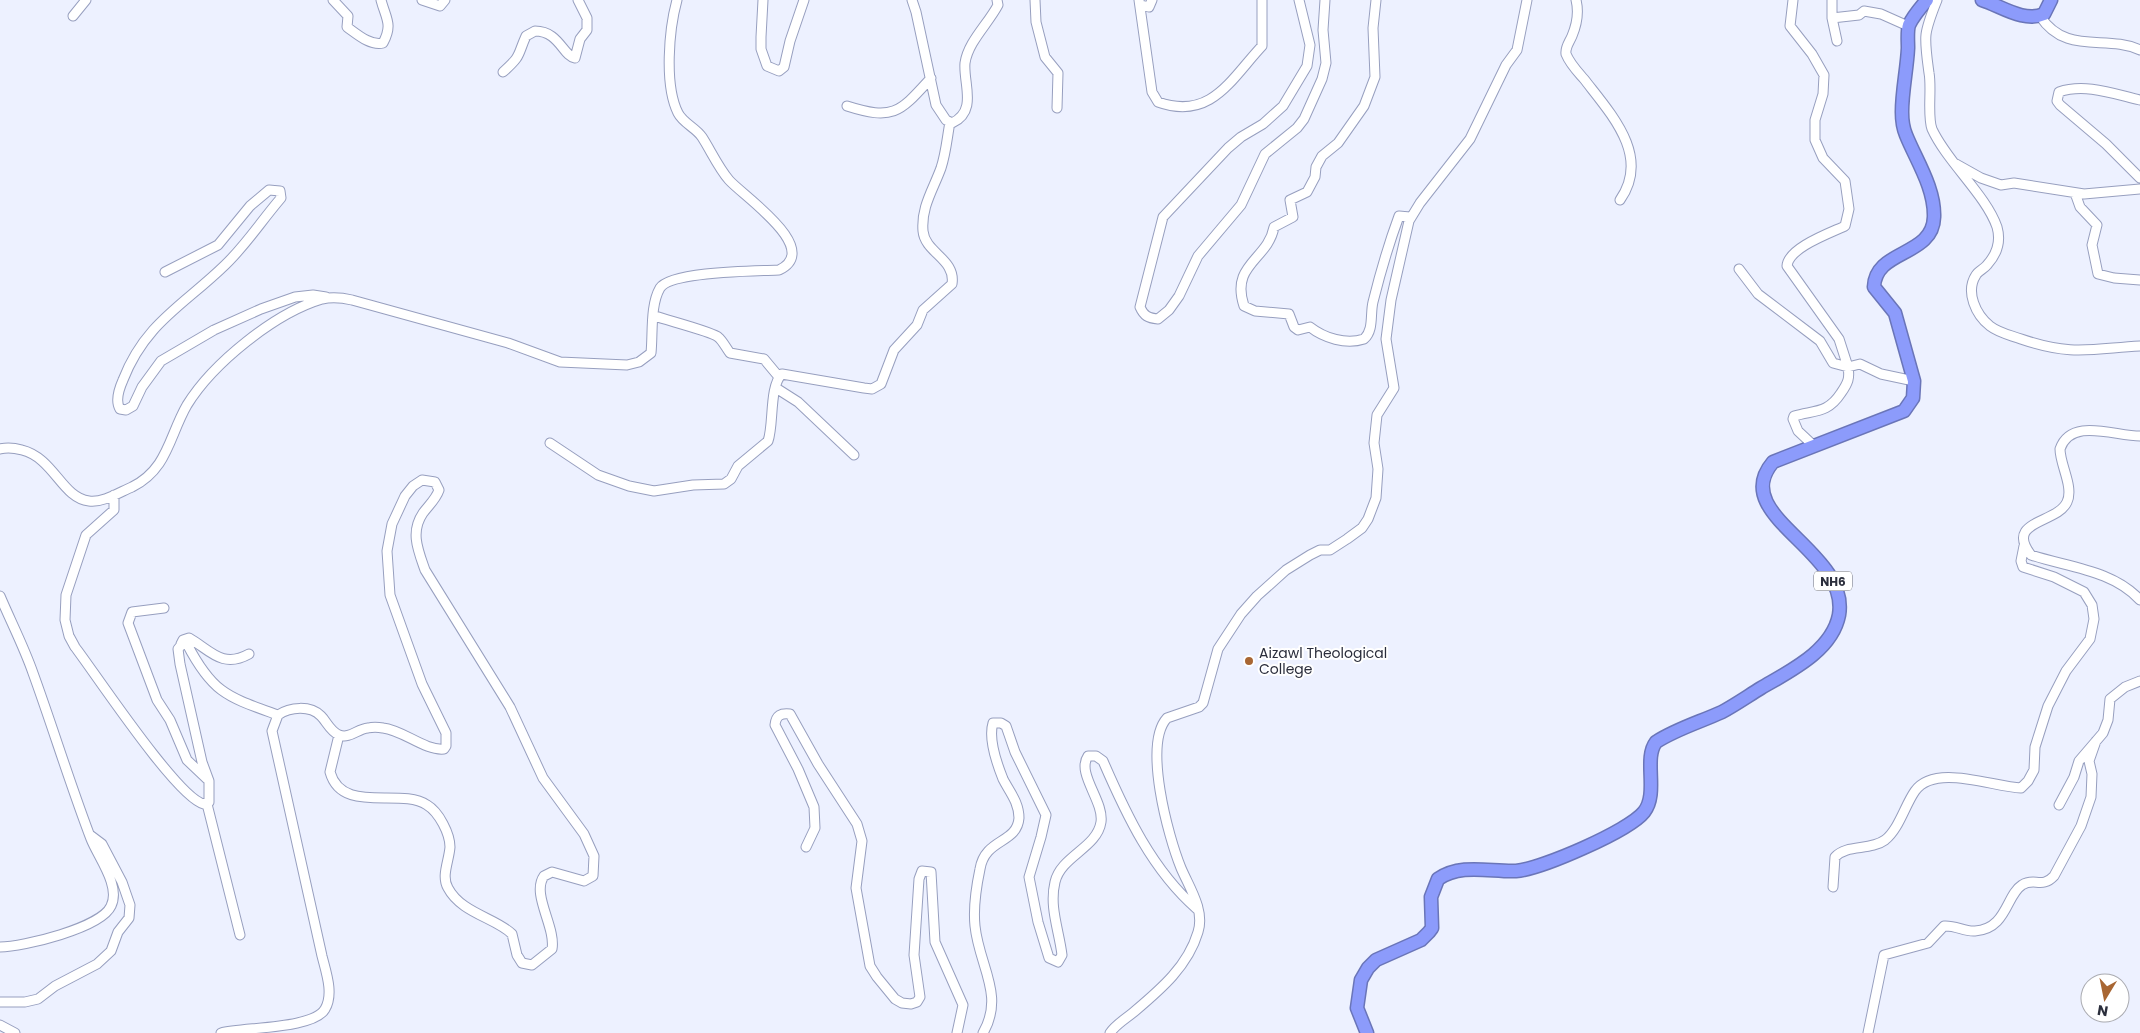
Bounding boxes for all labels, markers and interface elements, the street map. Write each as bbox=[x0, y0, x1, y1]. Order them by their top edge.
road number: NH6 bbox=[1814, 572, 1852, 590]
place label: Aizawl Theological College bbox=[1259, 643, 1387, 679]
marker: Aizawl Theological College bbox=[1243, 655, 1255, 667]
north arrow bbox=[2080, 973, 2130, 1023]
text: N bbox=[2096, 1000, 2110, 1022]

